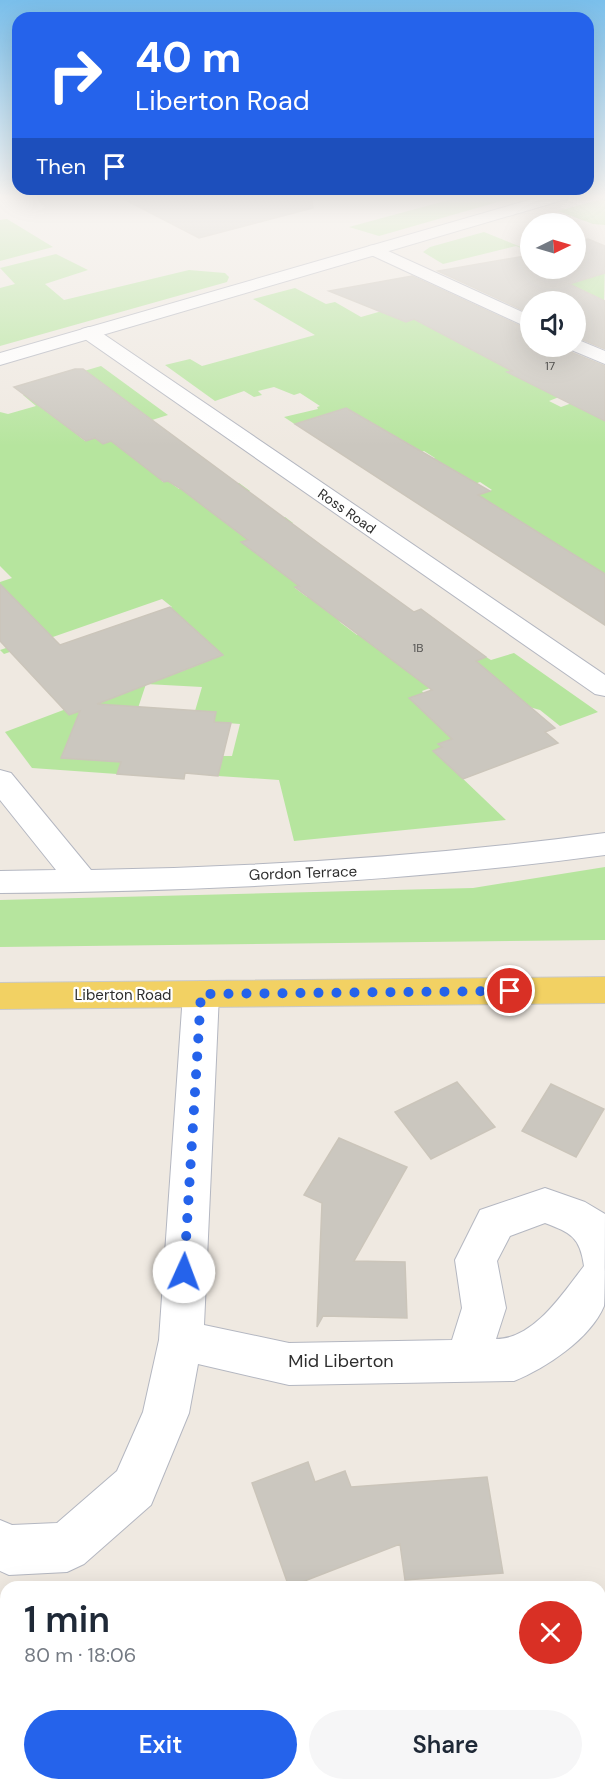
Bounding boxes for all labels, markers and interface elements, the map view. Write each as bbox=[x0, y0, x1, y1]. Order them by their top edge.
text: 40 m bbox=[135, 30, 241, 85]
icon: right bbox=[36, 36, 114, 114]
text: Liberton Road bbox=[135, 83, 310, 118]
icon: arrive bbox=[98, 150, 131, 183]
text: Then bbox=[36, 152, 86, 181]
north arrow bbox=[520, 213, 586, 279]
map controls bbox=[520, 213, 586, 357]
button: sound bbox=[520, 291, 586, 357]
house number: 17 bbox=[545, 358, 555, 374]
street label: Ross Road bbox=[315, 485, 379, 537]
house number: 1B bbox=[413, 640, 423, 656]
street label: Gordon Terrace bbox=[248, 861, 358, 885]
pin bbox=[484, 965, 535, 1016]
icon: arrive bbox=[493, 974, 526, 1007]
street label: Liberton Road bbox=[74, 985, 172, 1005]
position arrow bbox=[152, 1240, 216, 1304]
street label: Mid Liberton bbox=[288, 1349, 394, 1373]
text: 1 min bbox=[24, 1596, 110, 1643]
button: close bbox=[519, 1601, 582, 1664]
text: 80 m · 18:06 bbox=[24, 1642, 136, 1668]
button: Exit bbox=[24, 1710, 297, 1779]
button: Share bbox=[309, 1710, 582, 1779]

